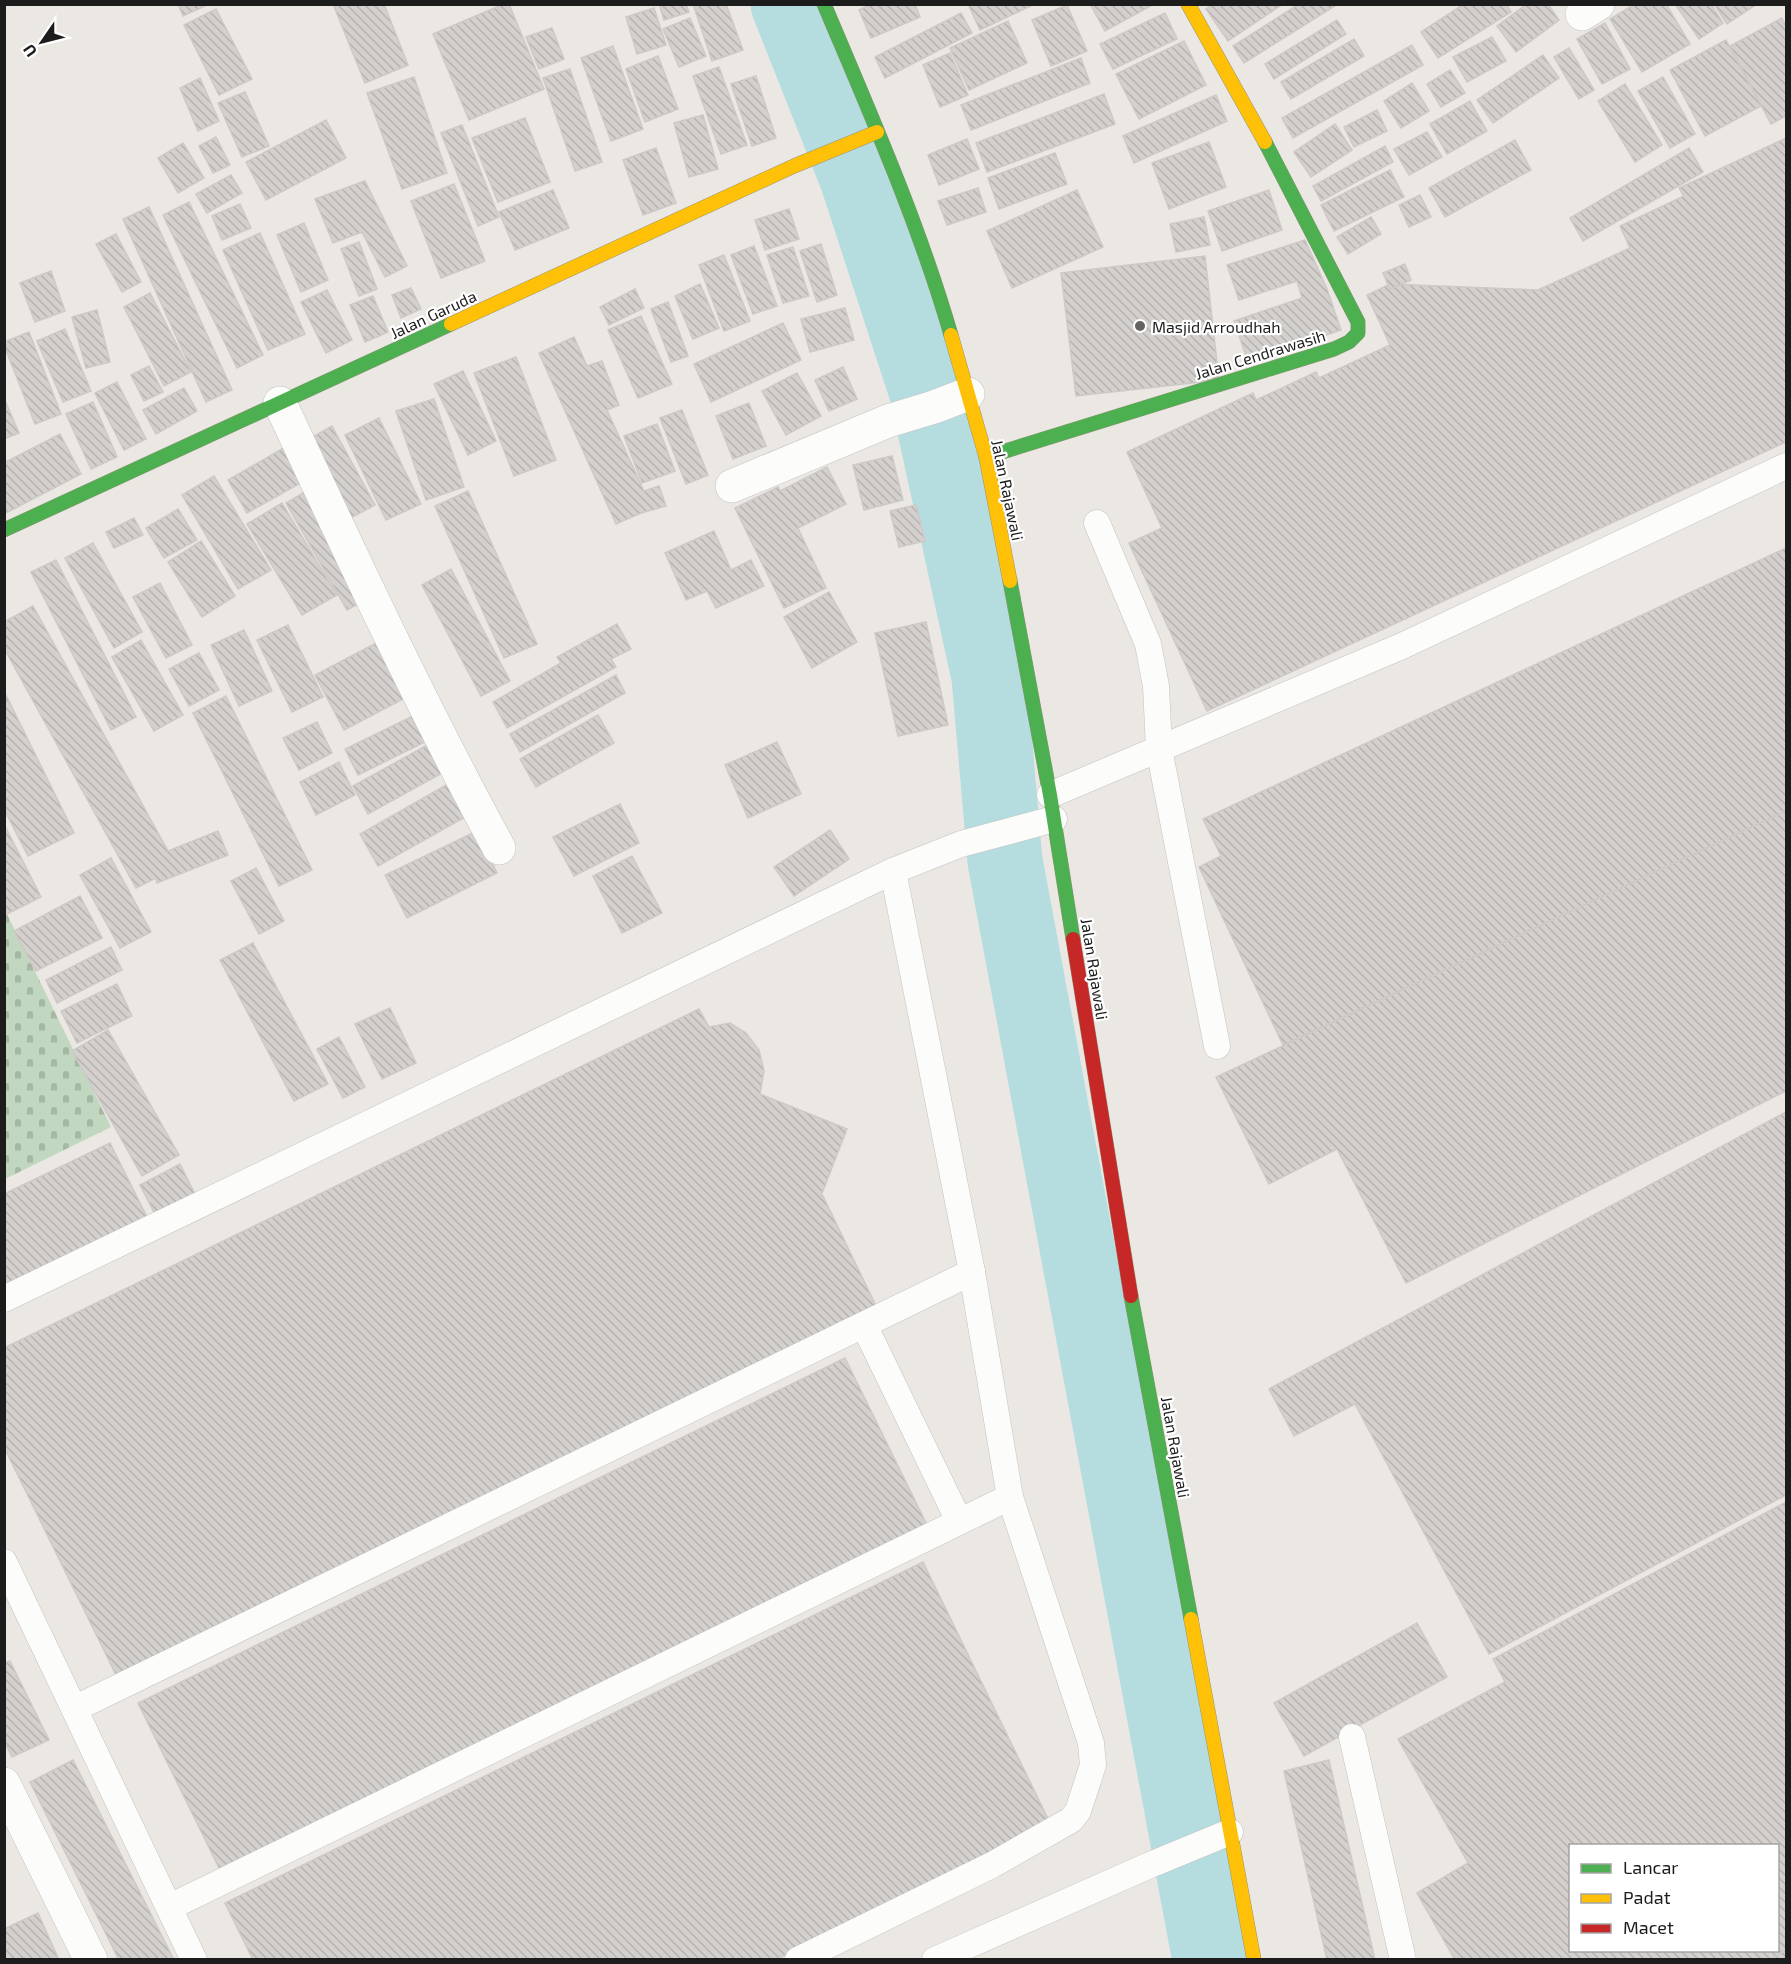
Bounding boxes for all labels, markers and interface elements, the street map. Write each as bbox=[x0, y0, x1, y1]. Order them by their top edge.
north arrow bbox=[12, 12, 72, 72]
text: U bbox=[18, 41, 40, 61]
street label: Jalan Garuda bbox=[387, 286, 479, 342]
place label: Masjid Arroudhah bbox=[1152, 317, 1281, 337]
marker: Masjid Arroudhah bbox=[1133, 319, 1147, 333]
street label: Jalan Cendrawasih bbox=[1193, 325, 1327, 383]
street label: Jalan Rajawali bbox=[987, 438, 1028, 542]
street label: Jalan Rajawali bbox=[1077, 917, 1112, 1021]
street label: Jalan Rajawali bbox=[1157, 1395, 1194, 1499]
legend bbox=[1569, 1844, 1779, 1952]
text: Lancar bbox=[1623, 1856, 1679, 1878]
text: Padat bbox=[1623, 1886, 1671, 1908]
text: Macet bbox=[1623, 1916, 1674, 1938]

